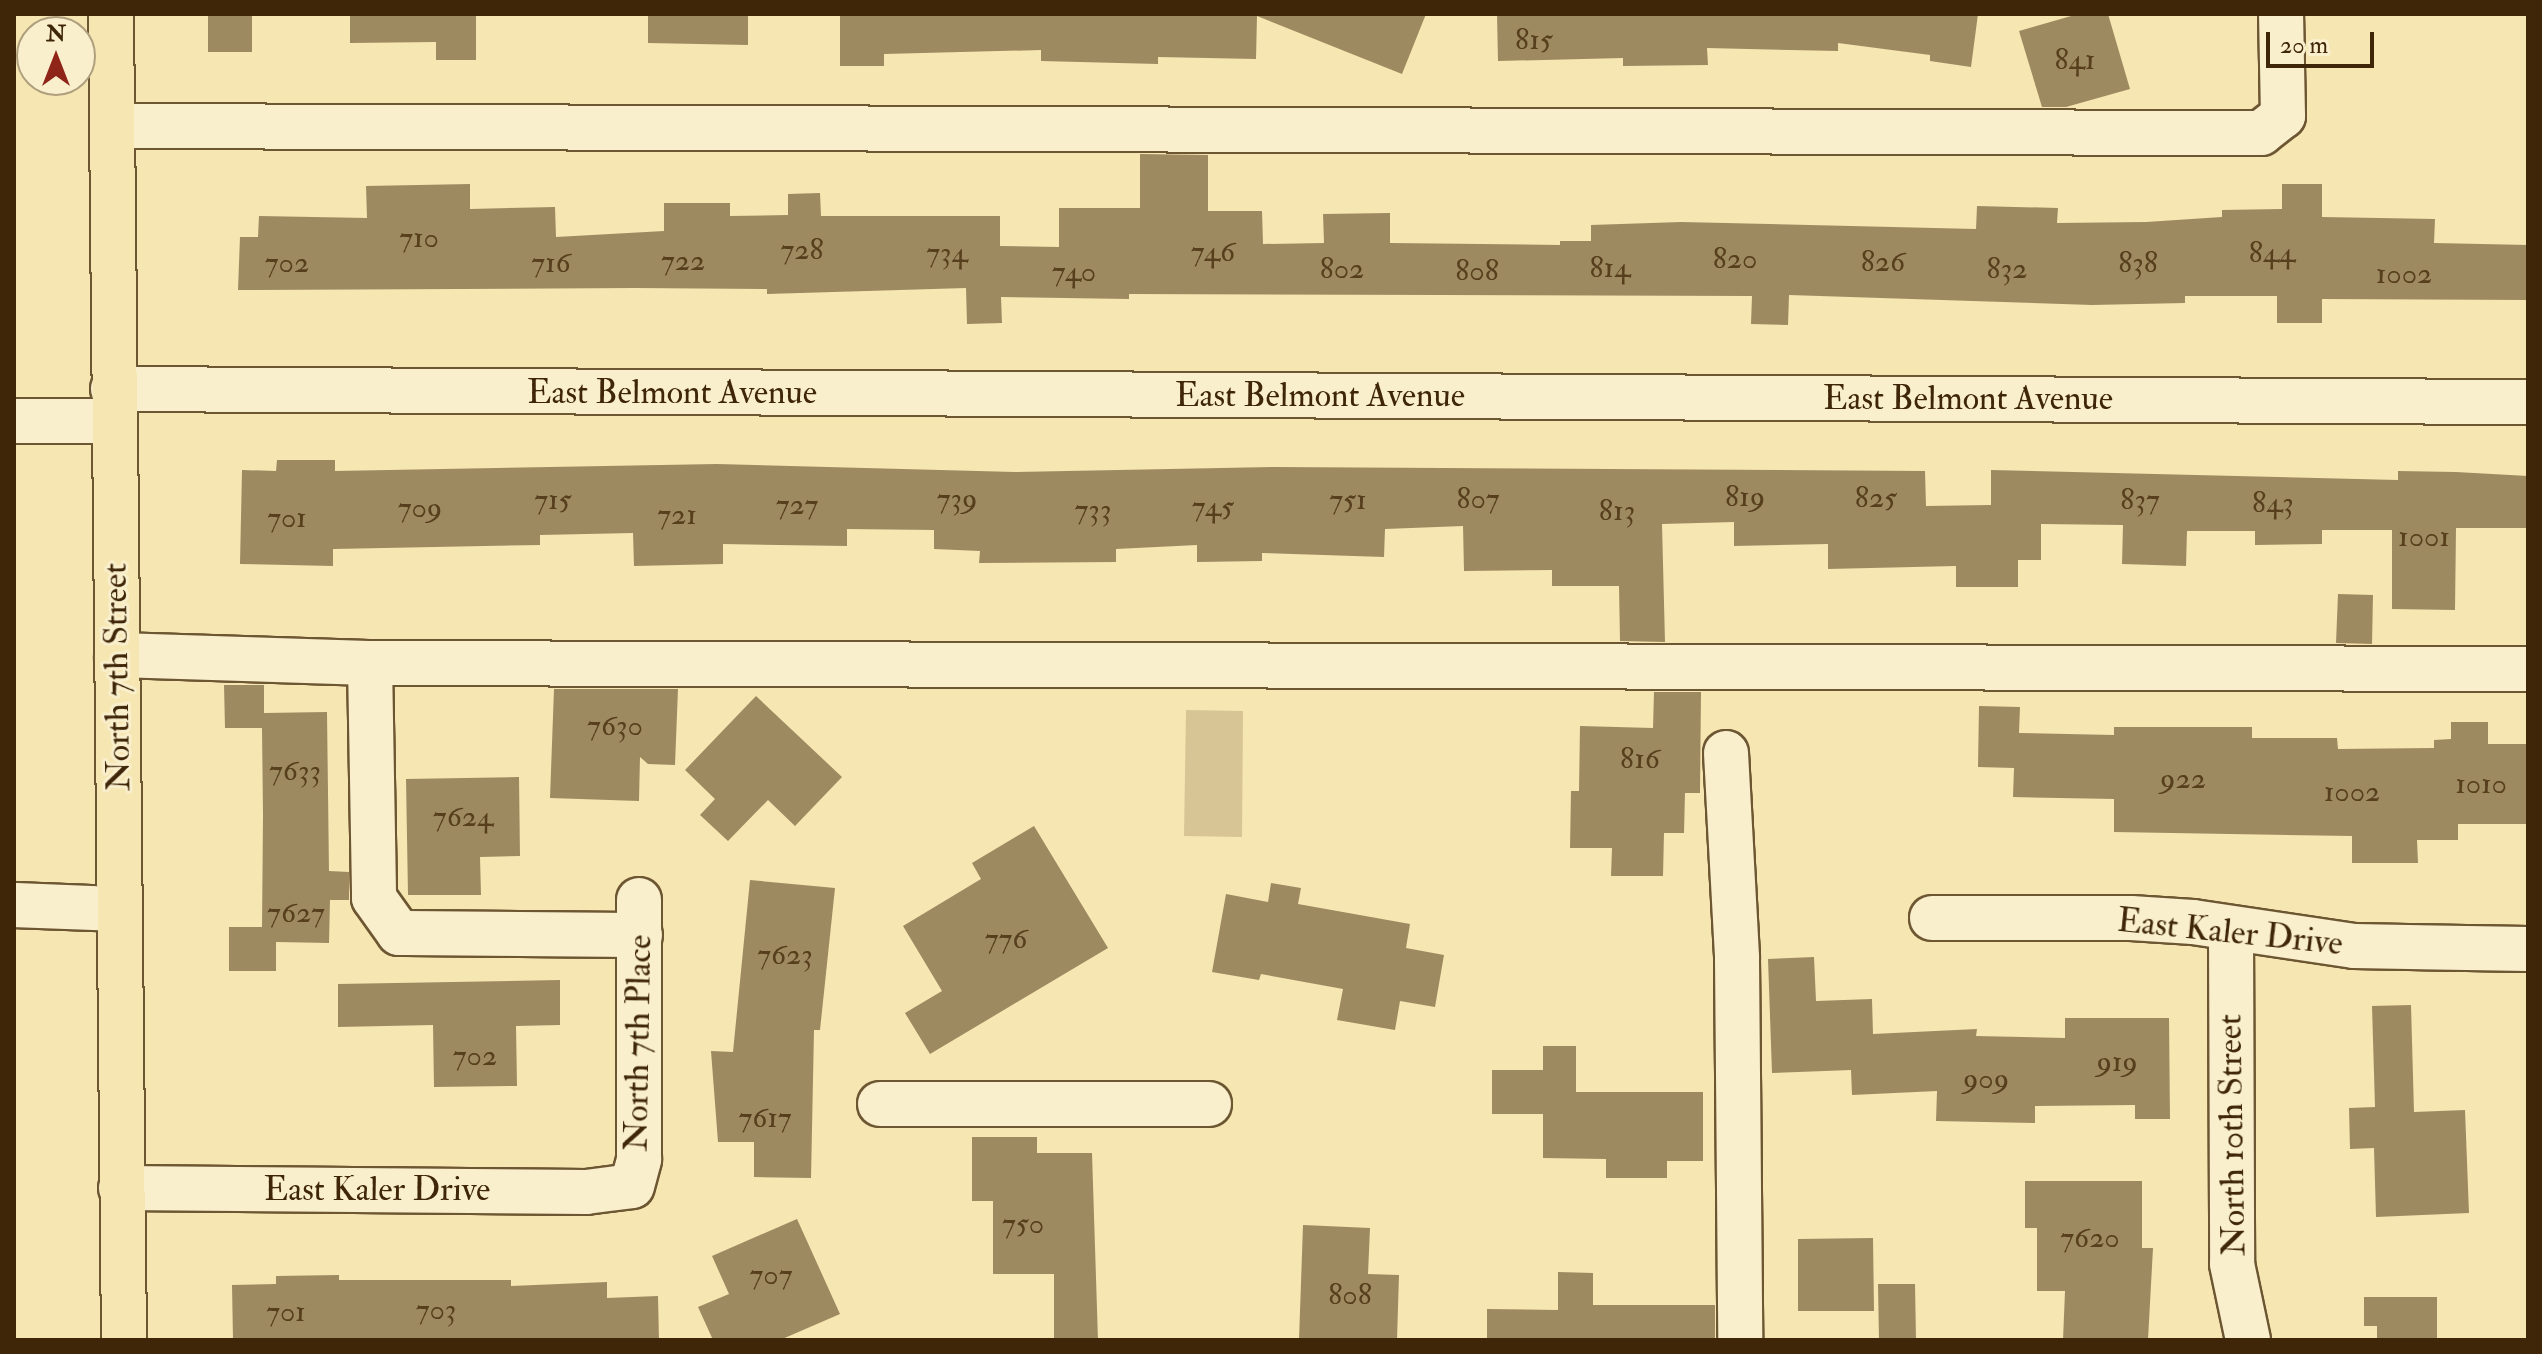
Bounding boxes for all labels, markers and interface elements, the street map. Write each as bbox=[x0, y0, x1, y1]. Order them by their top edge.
north arrow bbox=[16, 16, 96, 96]
scale bar bbox=[2270, 16, 2378, 66]
text: N bbox=[46, 20, 66, 48]
house number: 815 bbox=[1515, 22, 1553, 58]
text: 20 m bbox=[2280, 30, 2328, 61]
house number: 841 bbox=[2055, 42, 2095, 78]
house number: 710 bbox=[399, 220, 439, 256]
house number: 728 bbox=[780, 232, 824, 268]
house number: 746 bbox=[1191, 234, 1235, 270]
house number: 734 bbox=[926, 235, 968, 271]
house number: 844 bbox=[2249, 235, 2295, 271]
house number: 820 bbox=[1713, 241, 1757, 277]
house number: 722 bbox=[661, 243, 705, 279]
house number: 826 bbox=[1861, 244, 1905, 280]
house number: 702 bbox=[265, 245, 309, 281]
house number: 716 bbox=[531, 245, 571, 281]
house number: 838 bbox=[2118, 245, 2158, 281]
house number: 814 bbox=[1590, 250, 1630, 286]
house number: 802 bbox=[1320, 251, 1364, 287]
house number: 832 bbox=[1987, 251, 2027, 287]
house number: 808 bbox=[1455, 253, 1499, 289]
house number: 740 bbox=[1052, 254, 1096, 290]
house number: 1002 bbox=[2376, 256, 2432, 292]
street label: East Belmont Avenue bbox=[527, 373, 817, 413]
street label: East Belmont Avenue bbox=[1175, 376, 1465, 416]
street label: East Belmont Avenue bbox=[1823, 379, 2113, 419]
house number: 819 bbox=[1725, 479, 1765, 515]
house number: 825 bbox=[1855, 480, 1897, 516]
house number: 739 bbox=[937, 481, 977, 517]
house number: 807 bbox=[1456, 481, 1500, 517]
house number: 715 bbox=[534, 482, 572, 518]
house number: 751 bbox=[1329, 482, 1367, 518]
house number: 837 bbox=[2120, 482, 2160, 518]
house number: 843 bbox=[2252, 485, 2294, 521]
house number: 727 bbox=[776, 487, 818, 523]
house number: 745 bbox=[1192, 489, 1234, 525]
house number: 709 bbox=[398, 490, 442, 526]
house number: 733 bbox=[1075, 492, 1111, 528]
house number: 813 bbox=[1599, 493, 1635, 529]
house number: 721 bbox=[657, 497, 697, 533]
house number: 701 bbox=[267, 500, 307, 536]
house number: 1001 bbox=[2398, 519, 2450, 555]
street label: North 7th Street bbox=[95, 563, 139, 791]
house number: 7630 bbox=[587, 708, 643, 744]
house number: 816 bbox=[1620, 741, 1660, 777]
house number: 7633 bbox=[269, 753, 321, 789]
house number: 922 bbox=[2160, 761, 2206, 797]
house number: 1010 bbox=[2455, 766, 2507, 802]
house number: 1002 bbox=[2324, 774, 2380, 810]
house number: 7624 bbox=[433, 799, 493, 835]
house number: 7627 bbox=[267, 895, 325, 931]
street label: East Kaler Drive bbox=[2115, 900, 2345, 964]
house number: 776 bbox=[985, 921, 1027, 957]
street label: North 7th Place bbox=[616, 934, 660, 1152]
house number: 7623 bbox=[757, 937, 813, 973]
street label: North 10th Street bbox=[2209, 1014, 2255, 1256]
house number: 702 bbox=[453, 1038, 497, 1074]
house number: 919 bbox=[2096, 1044, 2138, 1080]
house number: 909 bbox=[1963, 1061, 2009, 1097]
house number: 7617 bbox=[738, 1100, 792, 1136]
street label: East Kaler Drive bbox=[264, 1170, 490, 1210]
house number: 750 bbox=[1002, 1206, 1044, 1242]
house number: 7620 bbox=[2060, 1220, 2120, 1256]
house number: 707 bbox=[750, 1257, 792, 1293]
house number: 808 bbox=[1328, 1277, 1372, 1313]
house number: 703 bbox=[416, 1292, 456, 1328]
house number: 701 bbox=[266, 1294, 306, 1330]

